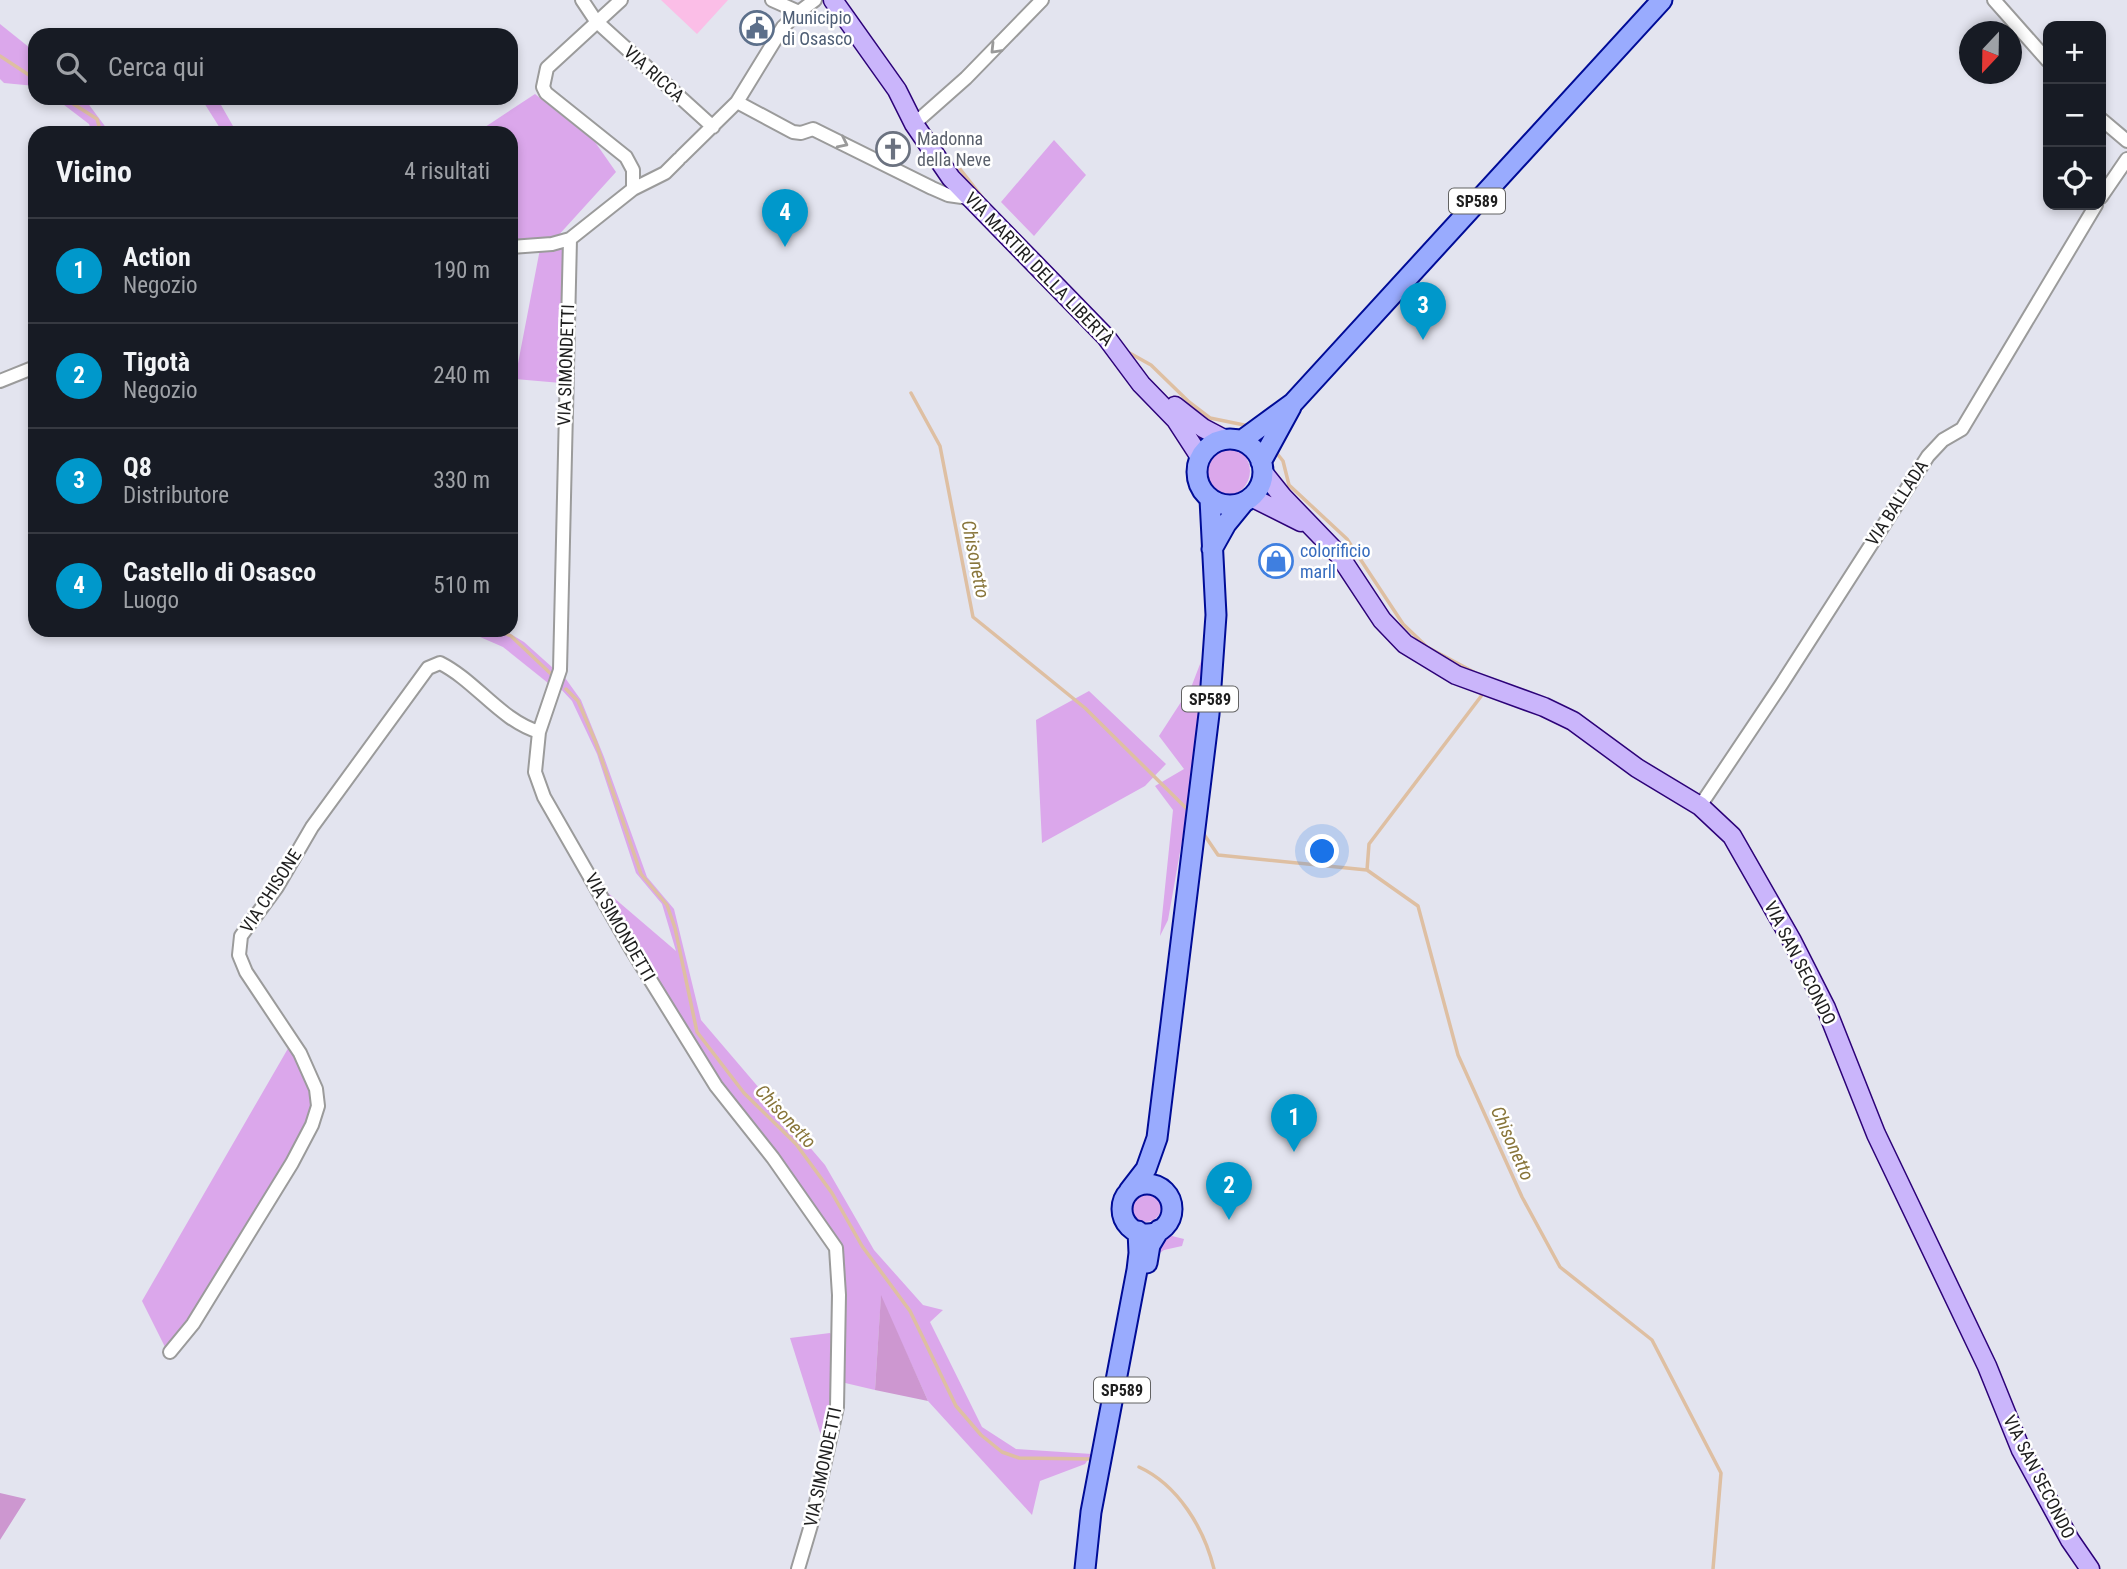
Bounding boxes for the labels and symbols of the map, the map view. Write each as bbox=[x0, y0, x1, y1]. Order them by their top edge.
place label: Municipio di Osasco bbox=[782, 7, 852, 49]
public building icon: Municipio di Osasco bbox=[738, 9, 776, 47]
north arrow bbox=[1959, 21, 2022, 84]
street label: VIA RICCA bbox=[620, 41, 689, 107]
one-way arrow bbox=[990, 41, 1003, 54]
place label: Madonna della Neve bbox=[917, 128, 991, 170]
church icon: Madonna della Neve bbox=[874, 130, 912, 168]
one-way arrow bbox=[836, 135, 848, 149]
street label: VIA MARTIRI DELLA LIBERTÀ bbox=[961, 188, 1119, 350]
road number: SP589 bbox=[1449, 188, 1505, 214]
pin: 4 bbox=[762, 189, 808, 247]
pin: 3 bbox=[1400, 282, 1446, 340]
street label: VIA SIMONDETTI bbox=[553, 304, 578, 426]
street label: VIA BALLADA bbox=[1861, 456, 1932, 549]
water label: Chisonetto bbox=[957, 518, 994, 600]
place label: colorificio marll bbox=[1300, 540, 1370, 582]
shop icon: colorificio marll bbox=[1257, 542, 1295, 580]
road number: SP589 bbox=[1182, 686, 1238, 712]
your location bbox=[1305, 834, 1339, 868]
street label: VIA CHISONE bbox=[236, 845, 305, 936]
street label: VIA SIMONDETTI bbox=[581, 869, 660, 985]
street label: VIA SAN SECONDO bbox=[1760, 898, 1841, 1028]
water label: Chisonetto bbox=[750, 1080, 821, 1153]
pin: 1 bbox=[1271, 1094, 1317, 1152]
water label: Chisonetto bbox=[1486, 1103, 1539, 1184]
pin: 2 bbox=[1206, 1162, 1252, 1220]
road number: SP589 bbox=[1094, 1378, 1150, 1402]
street label: VIA SIMONDETTI bbox=[800, 1405, 845, 1528]
street label: VIA SAN SECONDO bbox=[1999, 1412, 2080, 1542]

